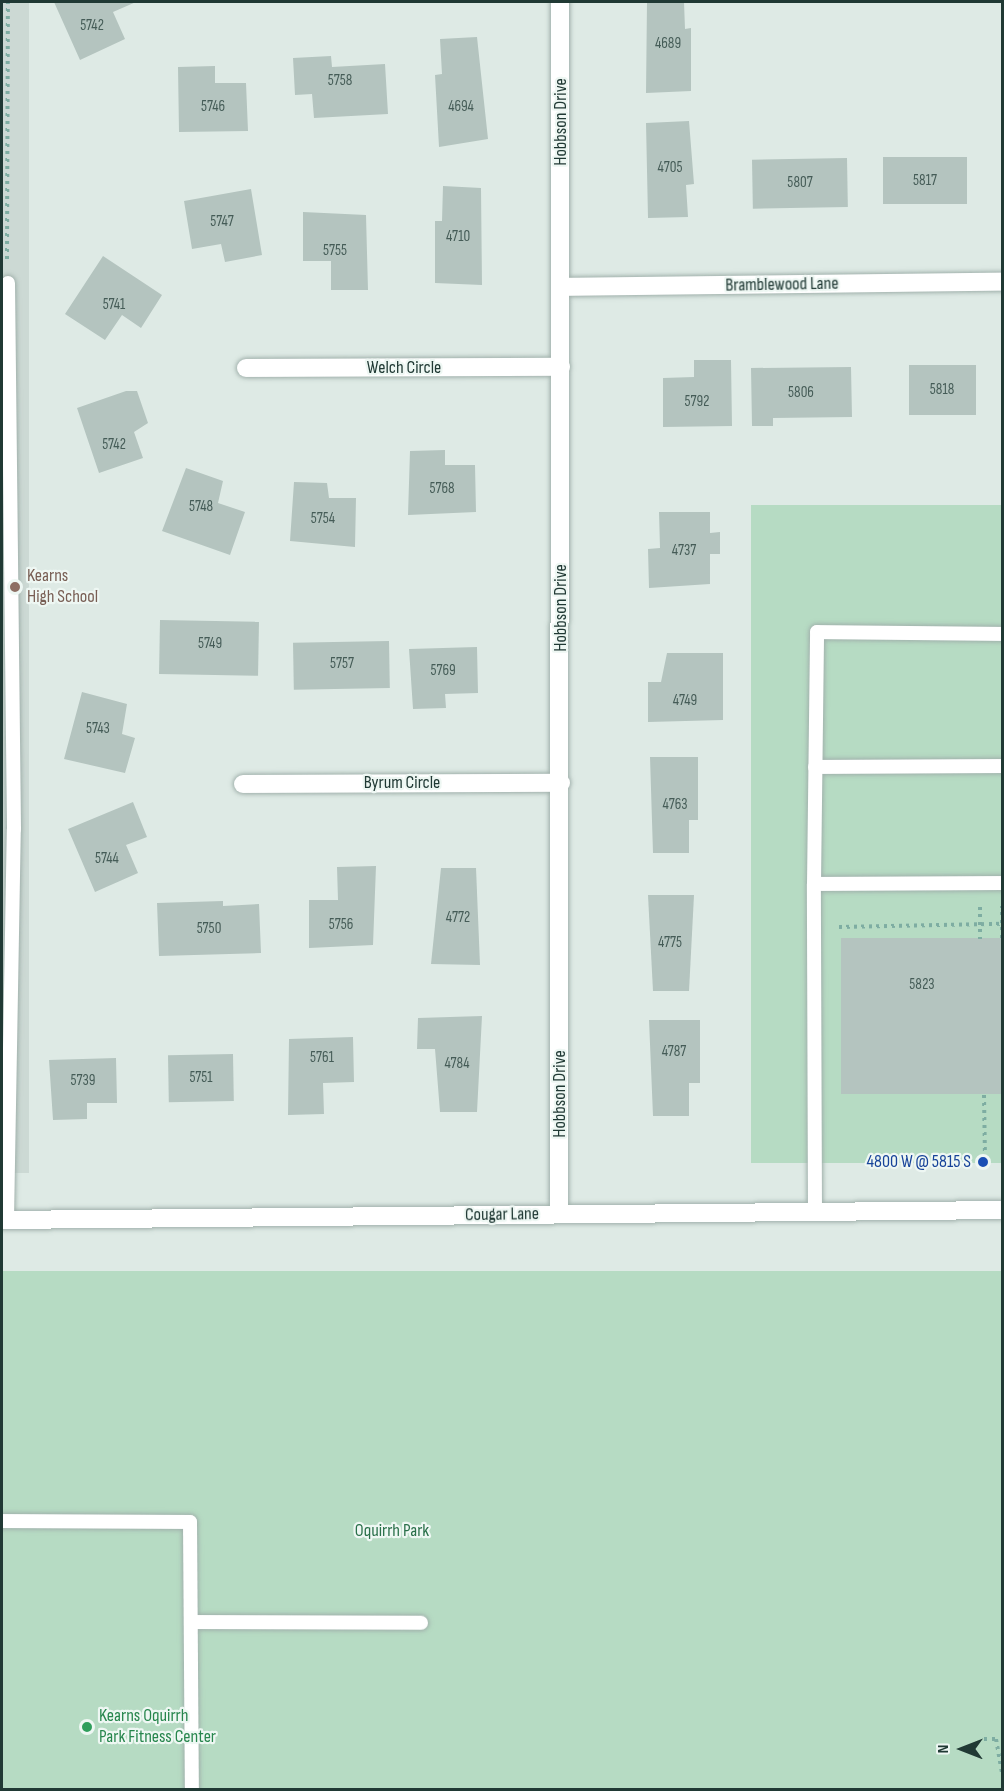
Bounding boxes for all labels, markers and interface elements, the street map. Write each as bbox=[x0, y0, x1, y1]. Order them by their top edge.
house number: 5742 bbox=[80, 17, 104, 35]
house number: 4689 bbox=[655, 35, 681, 53]
house number: 5758 bbox=[328, 72, 352, 90]
street label: Hobbson Drive bbox=[550, 78, 572, 166]
house number: 5746 bbox=[201, 98, 225, 116]
house number: 4694 bbox=[448, 98, 474, 116]
house number: 4705 bbox=[658, 159, 682, 177]
house number: 5817 bbox=[913, 172, 937, 190]
house number: 5807 bbox=[787, 174, 813, 192]
house number: 5747 bbox=[210, 213, 234, 231]
house number: 4710 bbox=[446, 228, 470, 246]
house number: 5755 bbox=[323, 242, 347, 260]
street label: Bramblewood Lane bbox=[725, 273, 839, 297]
house number: 5741 bbox=[103, 296, 125, 314]
street label: Welch Circle bbox=[367, 357, 441, 379]
house number: 5818 bbox=[930, 381, 954, 399]
house number: 5806 bbox=[788, 384, 814, 402]
house number: 5792 bbox=[685, 393, 709, 411]
house number: 5742 bbox=[102, 436, 126, 454]
house number: 5768 bbox=[429, 480, 455, 498]
house number: 5748 bbox=[189, 498, 213, 516]
house number: 5754 bbox=[311, 510, 335, 528]
house number: 4737 bbox=[672, 542, 696, 560]
street label: Hobbson Drive bbox=[550, 564, 572, 652]
place label: Kearns High School bbox=[27, 566, 98, 608]
marker: Kearns High School bbox=[8, 580, 22, 594]
house number: 5749 bbox=[198, 635, 222, 653]
house number: 5757 bbox=[330, 655, 354, 673]
house number: 5769 bbox=[430, 662, 456, 680]
house number: 4749 bbox=[673, 692, 697, 710]
house number: 5743 bbox=[86, 720, 110, 738]
street label: Byrum Circle bbox=[364, 772, 440, 794]
house number: 4763 bbox=[662, 796, 688, 814]
house number: 5744 bbox=[95, 850, 119, 868]
house number: 4772 bbox=[446, 909, 470, 927]
house number: 5756 bbox=[329, 916, 353, 934]
house number: 5750 bbox=[197, 920, 221, 938]
house number: 4775 bbox=[658, 934, 682, 952]
house number: 5823 bbox=[909, 976, 935, 994]
house number: 4787 bbox=[662, 1043, 686, 1061]
house number: 5761 bbox=[310, 1049, 334, 1067]
street label: Hobbson Drive bbox=[549, 1050, 571, 1138]
house number: 4784 bbox=[444, 1055, 470, 1073]
house number: 5751 bbox=[189, 1069, 213, 1087]
house number: 5739 bbox=[71, 1072, 95, 1090]
place label: 4800 W @ 5815 S bbox=[867, 1151, 971, 1173]
marker: 4800 W @ 5815 S bbox=[976, 1155, 990, 1169]
street label: Cougar Lane bbox=[465, 1204, 539, 1226]
park label: Oquirrh Park bbox=[355, 1520, 429, 1542]
place label: Kearns Oquirrh Park Fitness Center bbox=[99, 1706, 216, 1748]
north arrow bbox=[932, 1719, 992, 1779]
marker: Kearns Oquirrh Park Fitness Center bbox=[80, 1720, 94, 1734]
text: N bbox=[934, 1745, 953, 1753]

